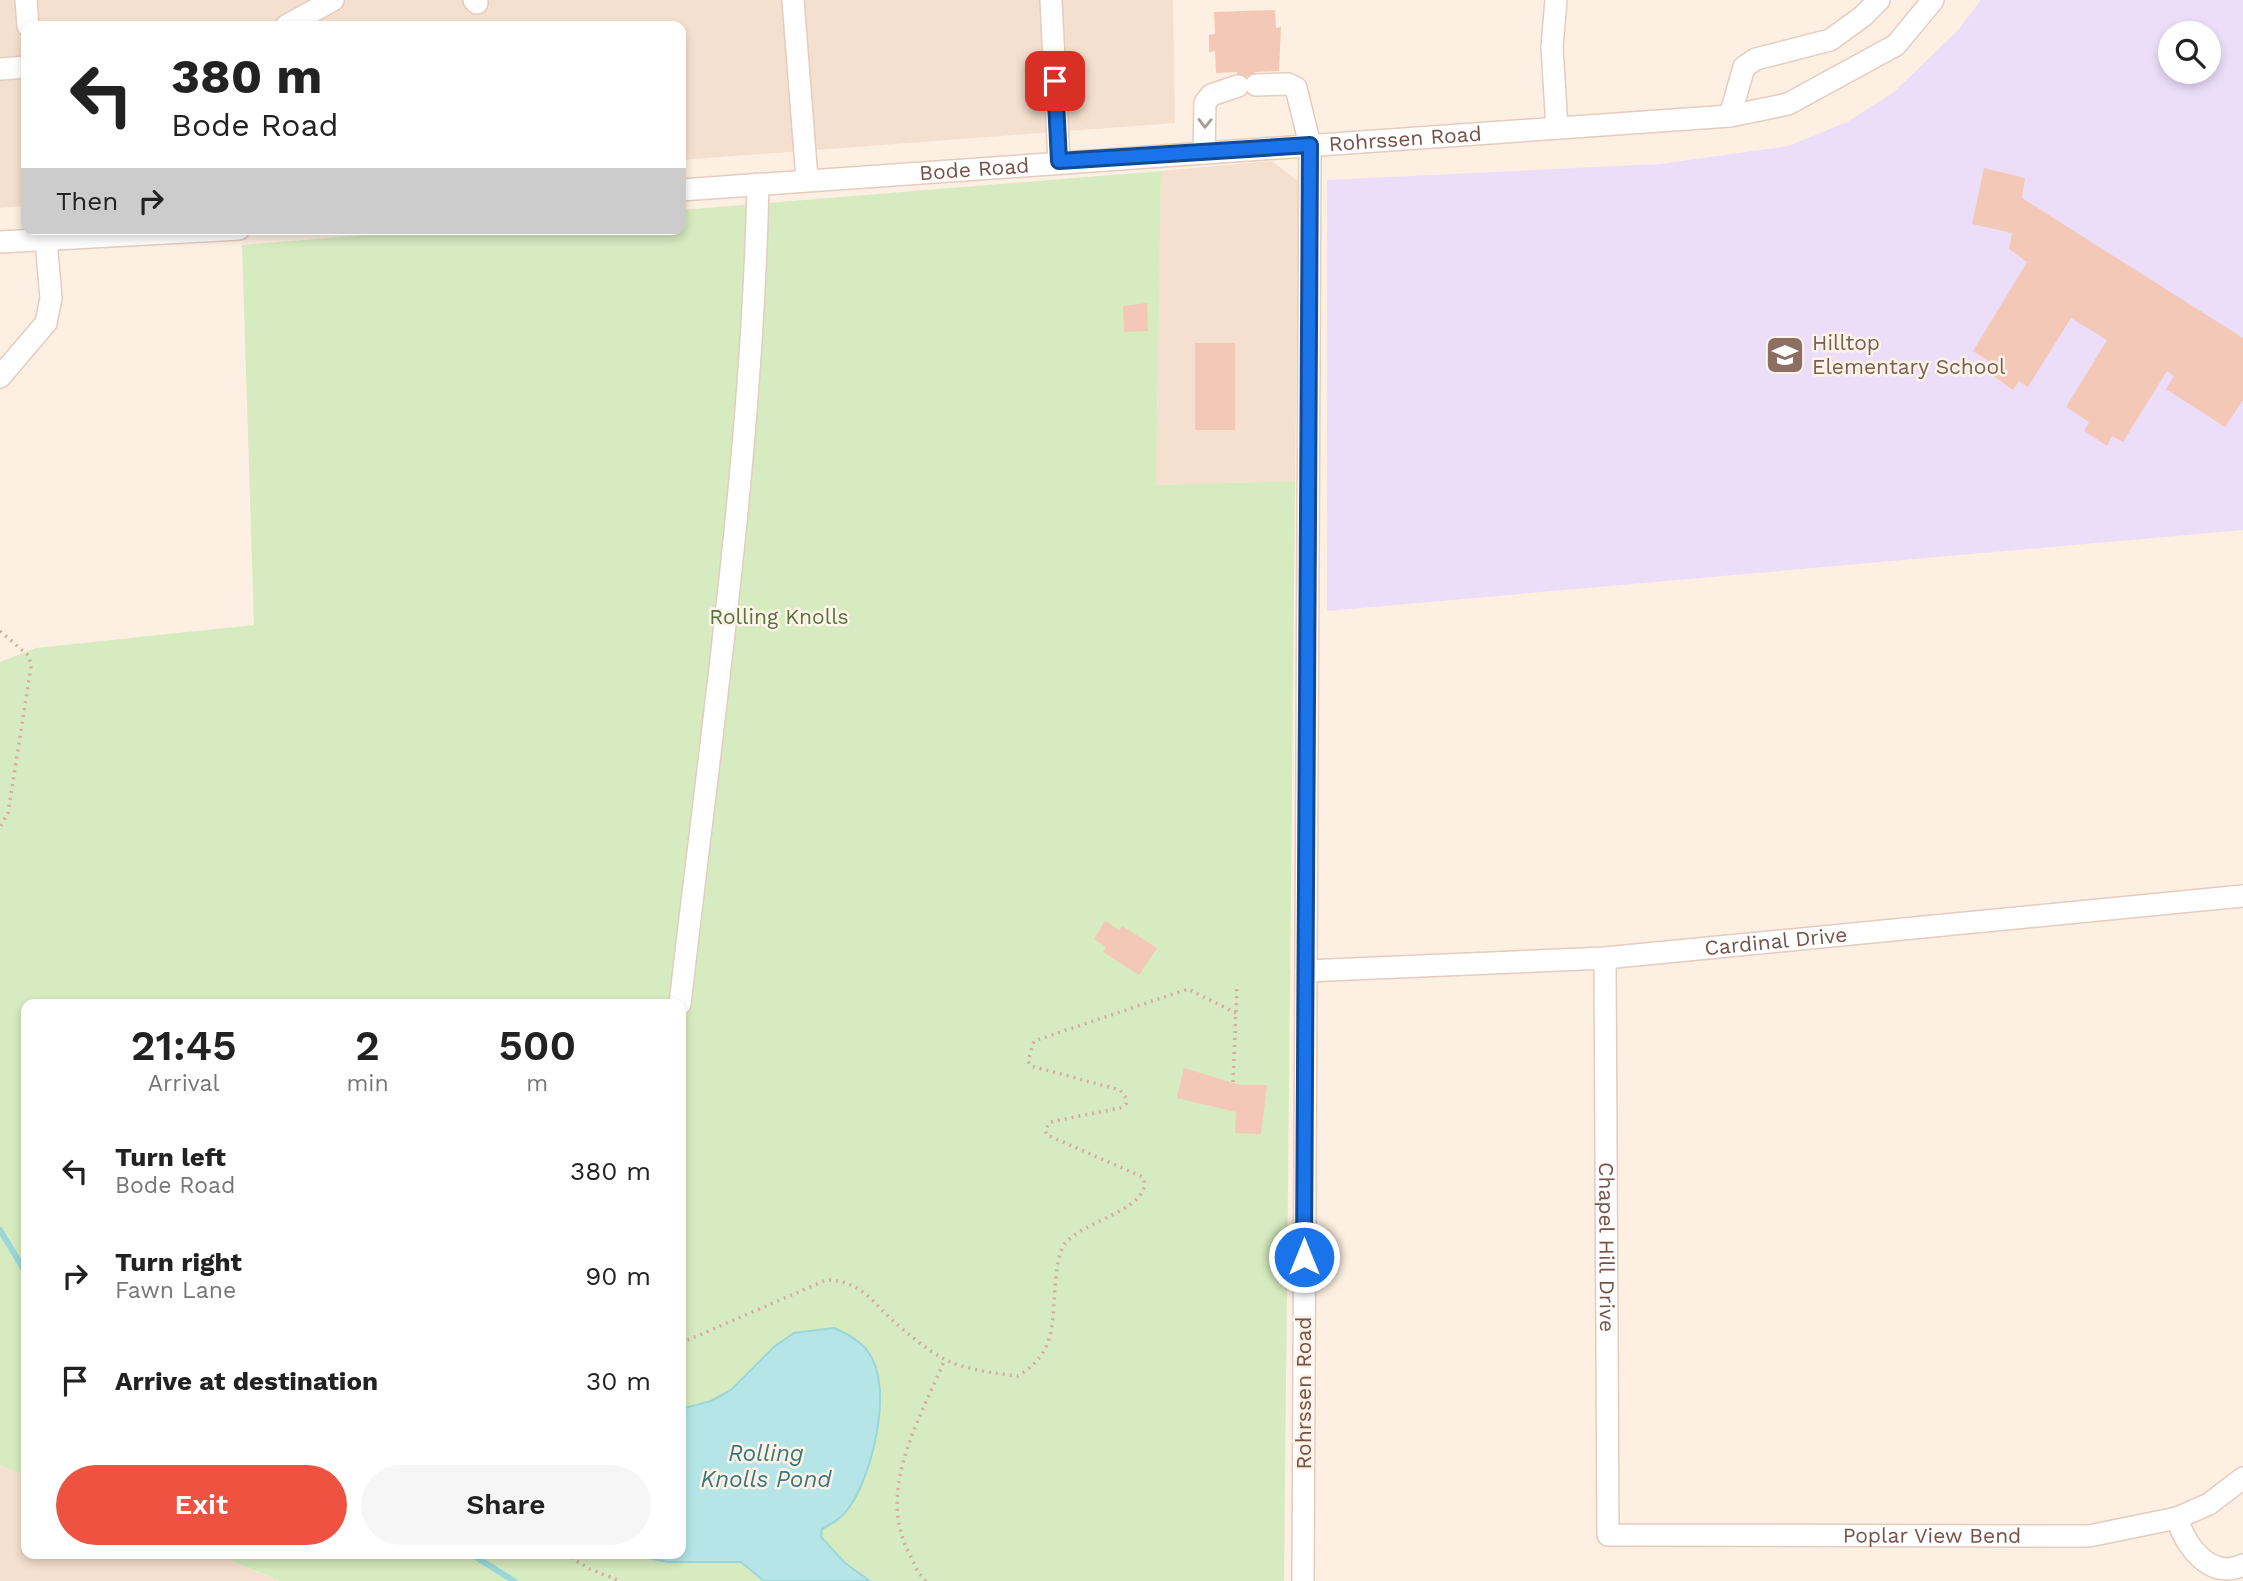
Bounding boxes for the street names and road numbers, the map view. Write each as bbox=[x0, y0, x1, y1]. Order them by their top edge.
street label: Rohrssen Road bbox=[1328, 121, 1482, 156]
street label: Bode Road bbox=[918, 152, 1030, 185]
street label: Cardinal Drive bbox=[1703, 922, 1848, 960]
street label: Chapel Hill Drive bbox=[1594, 1162, 1620, 1332]
street label: Rohrssen Road bbox=[1291, 1316, 1316, 1470]
street label: Poplar View Bend bbox=[1843, 1522, 2021, 1548]

